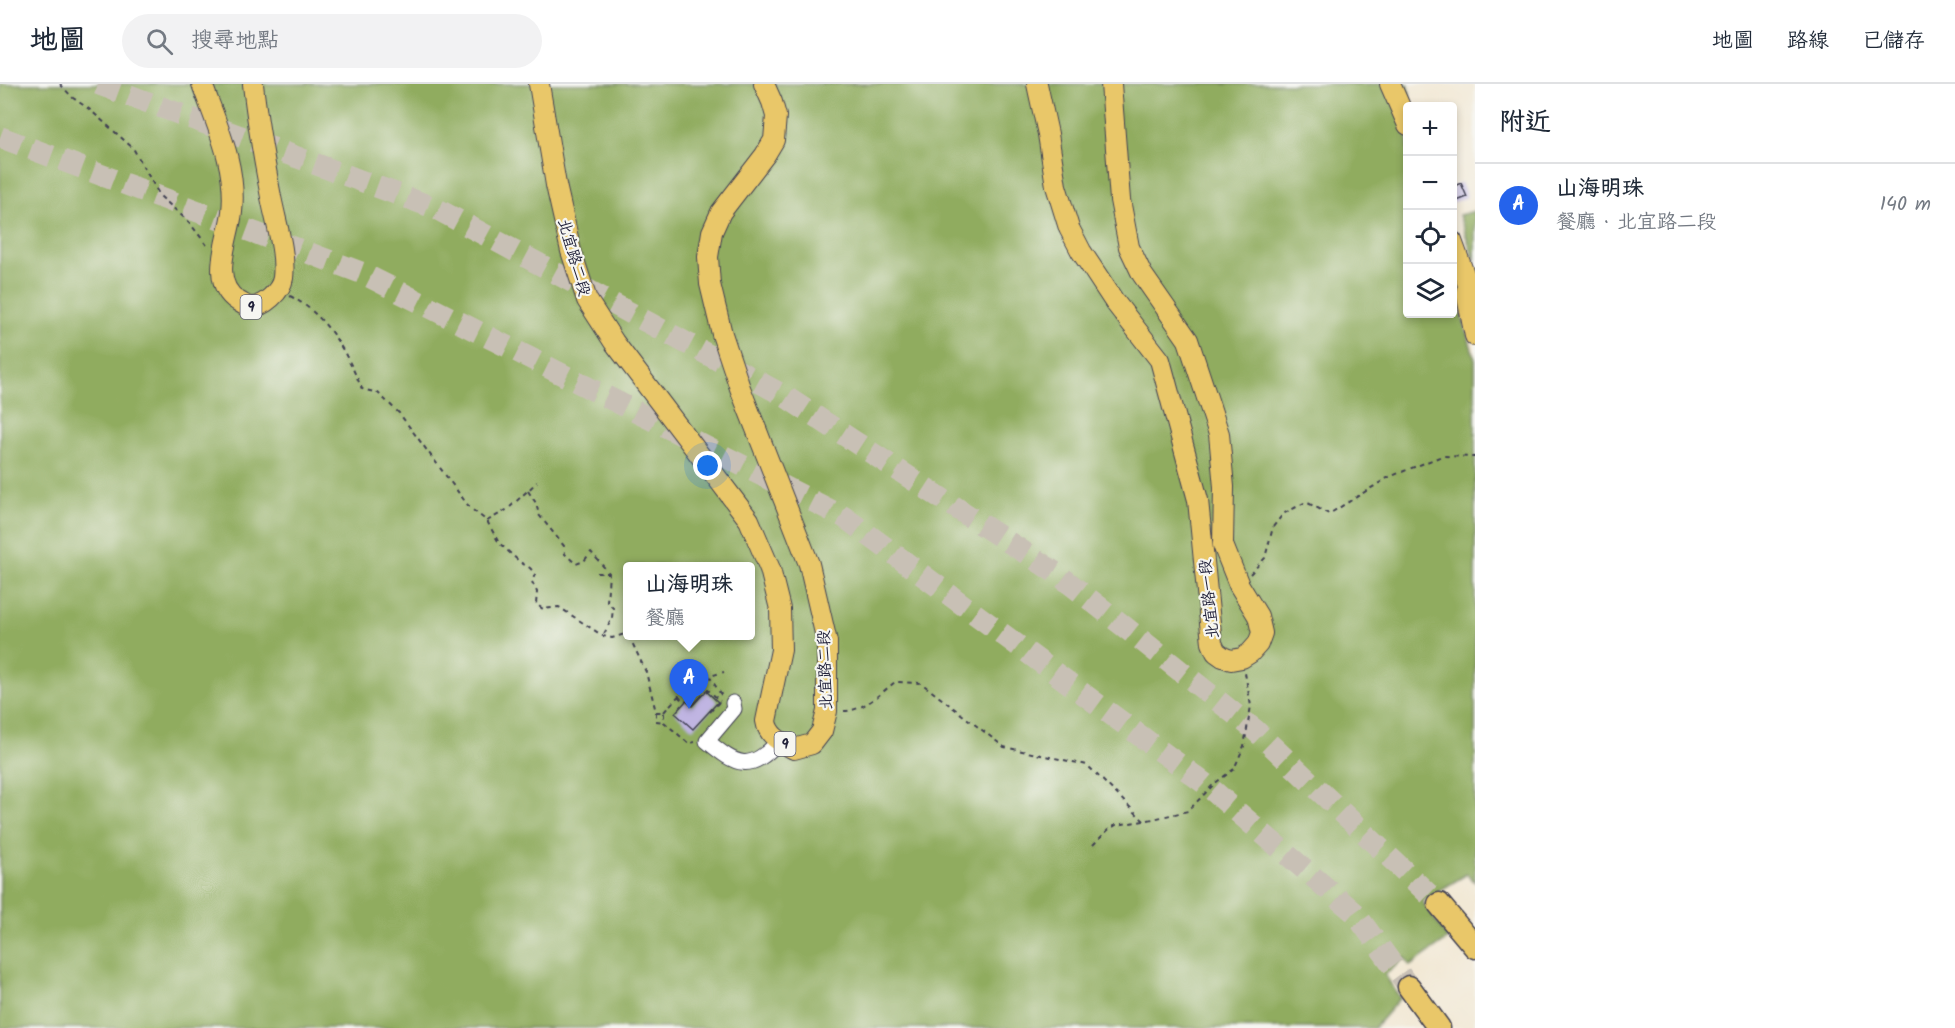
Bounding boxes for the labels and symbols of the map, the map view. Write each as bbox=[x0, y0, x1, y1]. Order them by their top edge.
street label: 北宜路二段 bbox=[551, 216, 597, 299]
road number: 9 bbox=[240, 295, 262, 319]
your location bbox=[693, 451, 722, 480]
street label: 北宜路一段 bbox=[1193, 558, 1226, 640]
street label: 北宜路二段 bbox=[812, 630, 839, 710]
pin: A bbox=[670, 660, 708, 709]
road number: 9 bbox=[774, 732, 796, 756]

